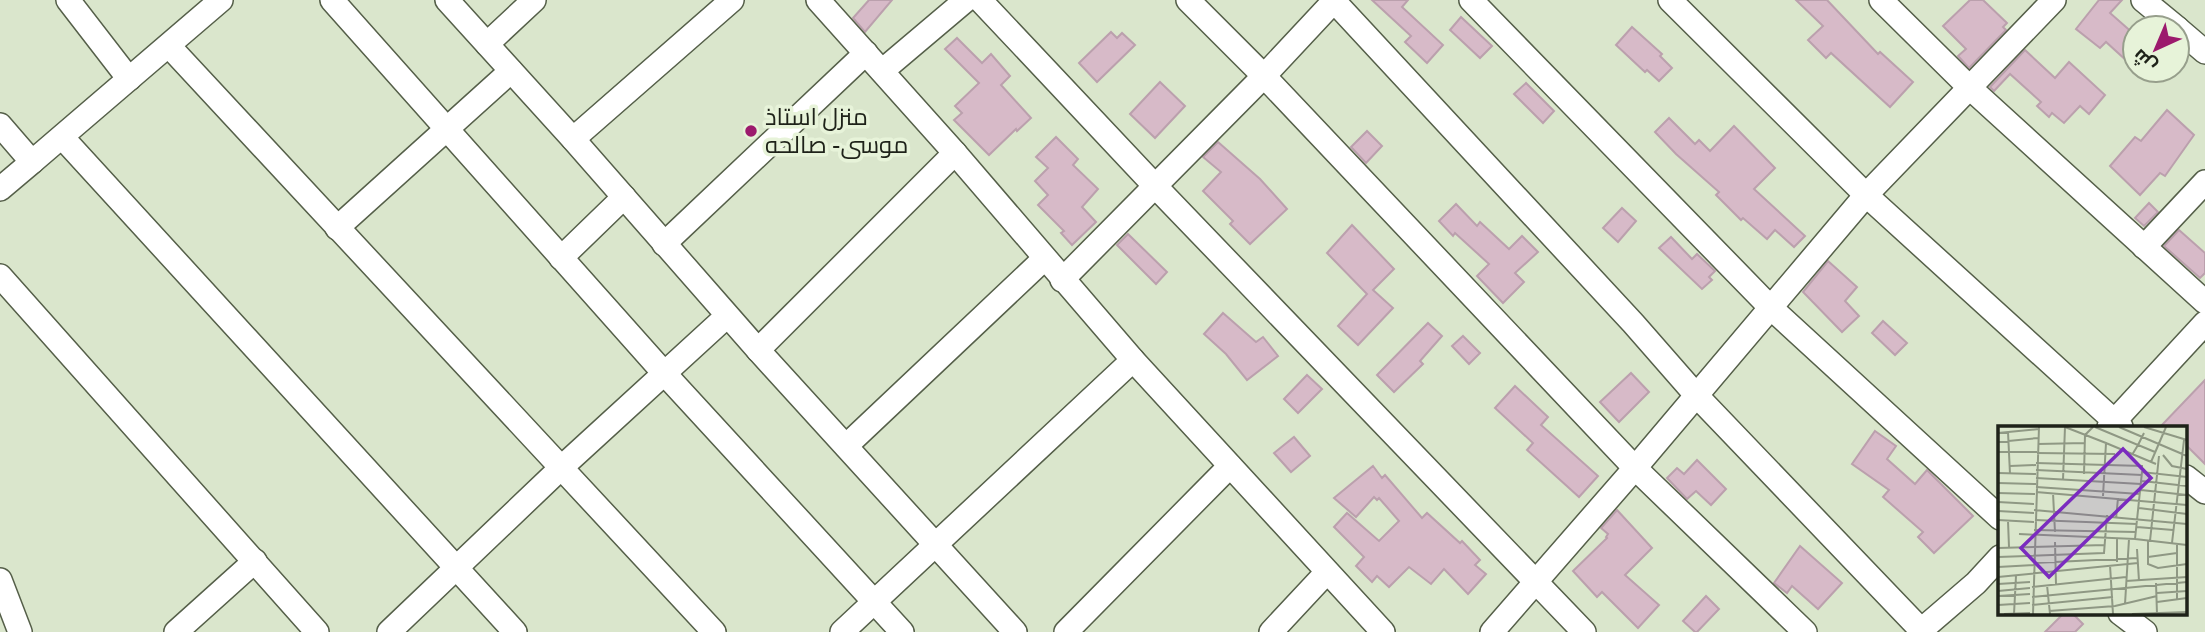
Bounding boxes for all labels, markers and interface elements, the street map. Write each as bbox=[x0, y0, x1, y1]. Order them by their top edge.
north arrow bbox=[2121, 14, 2191, 84]
text: ش bbox=[2128, 43, 2162, 78]
place label: منزل استاذ موسى- صالحه bbox=[765, 102, 908, 160]
marker: منزل استاذ موسى- صالحه bbox=[743, 123, 759, 139]
inset map bbox=[1998, 426, 2188, 614]

